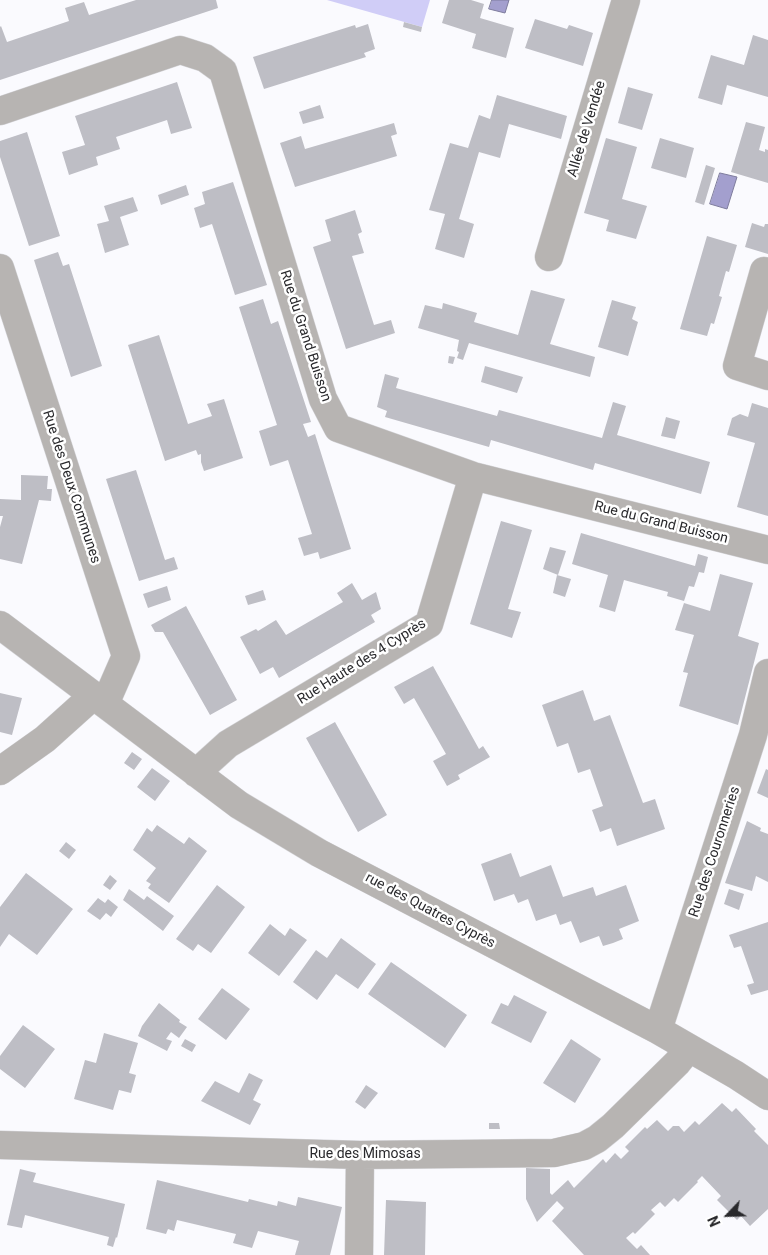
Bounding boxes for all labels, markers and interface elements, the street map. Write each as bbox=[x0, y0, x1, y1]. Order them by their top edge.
street label: Allée de Vendée bbox=[564, 79, 610, 179]
street label: Rue du Grand Buisson bbox=[276, 268, 334, 404]
street label: Rue des Deux Communes bbox=[38, 408, 104, 566]
street label: Rue du Grand Buisson bbox=[592, 498, 730, 548]
street label: Rue Haute des 4 Cyprès bbox=[295, 616, 429, 708]
street label: Rue des Couronneries bbox=[686, 785, 744, 919]
street label: rue des Quatres Cyprès bbox=[362, 870, 498, 952]
street label: Rue des Mimosas bbox=[309, 1146, 421, 1162]
north arrow bbox=[703, 1190, 753, 1240]
text: N bbox=[705, 1213, 724, 1229]

